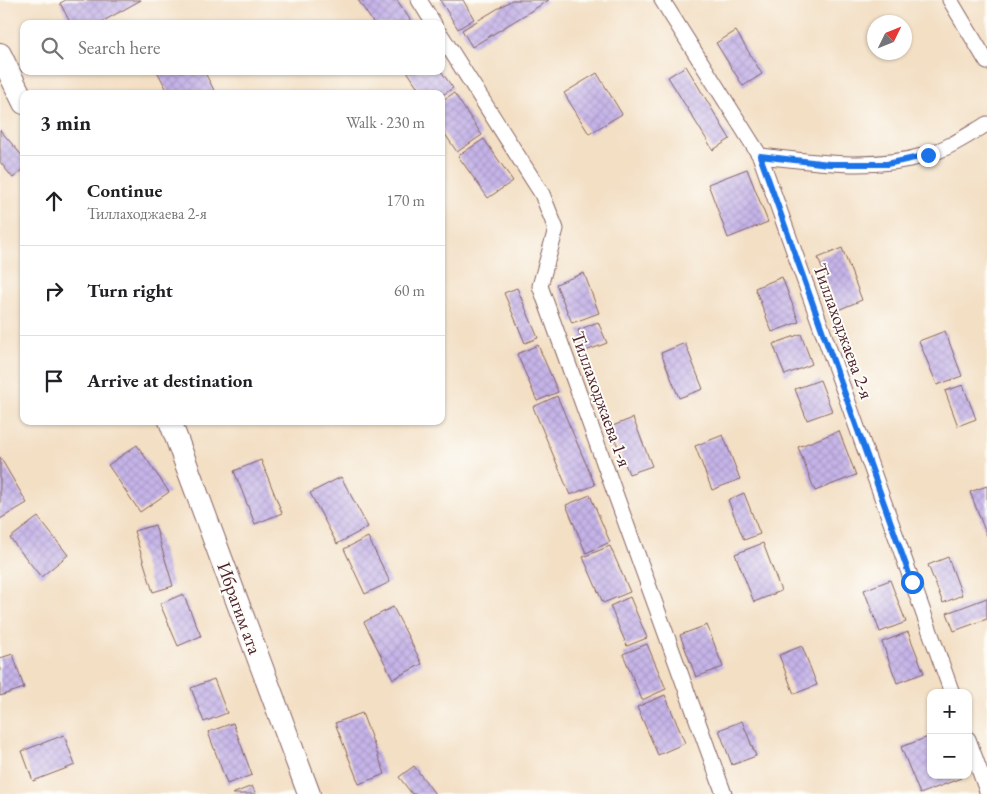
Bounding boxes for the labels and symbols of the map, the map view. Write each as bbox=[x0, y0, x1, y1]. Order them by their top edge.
north arrow bbox=[867, 15, 912, 60]
route end bbox=[917, 144, 940, 167]
street label: Тиллаходжаева 2-я bbox=[807, 260, 880, 403]
street label: Тиллаходжаева 1-я bbox=[565, 328, 638, 471]
street label: Ибрагим ата bbox=[211, 559, 268, 658]
route start bbox=[901, 571, 924, 594]

